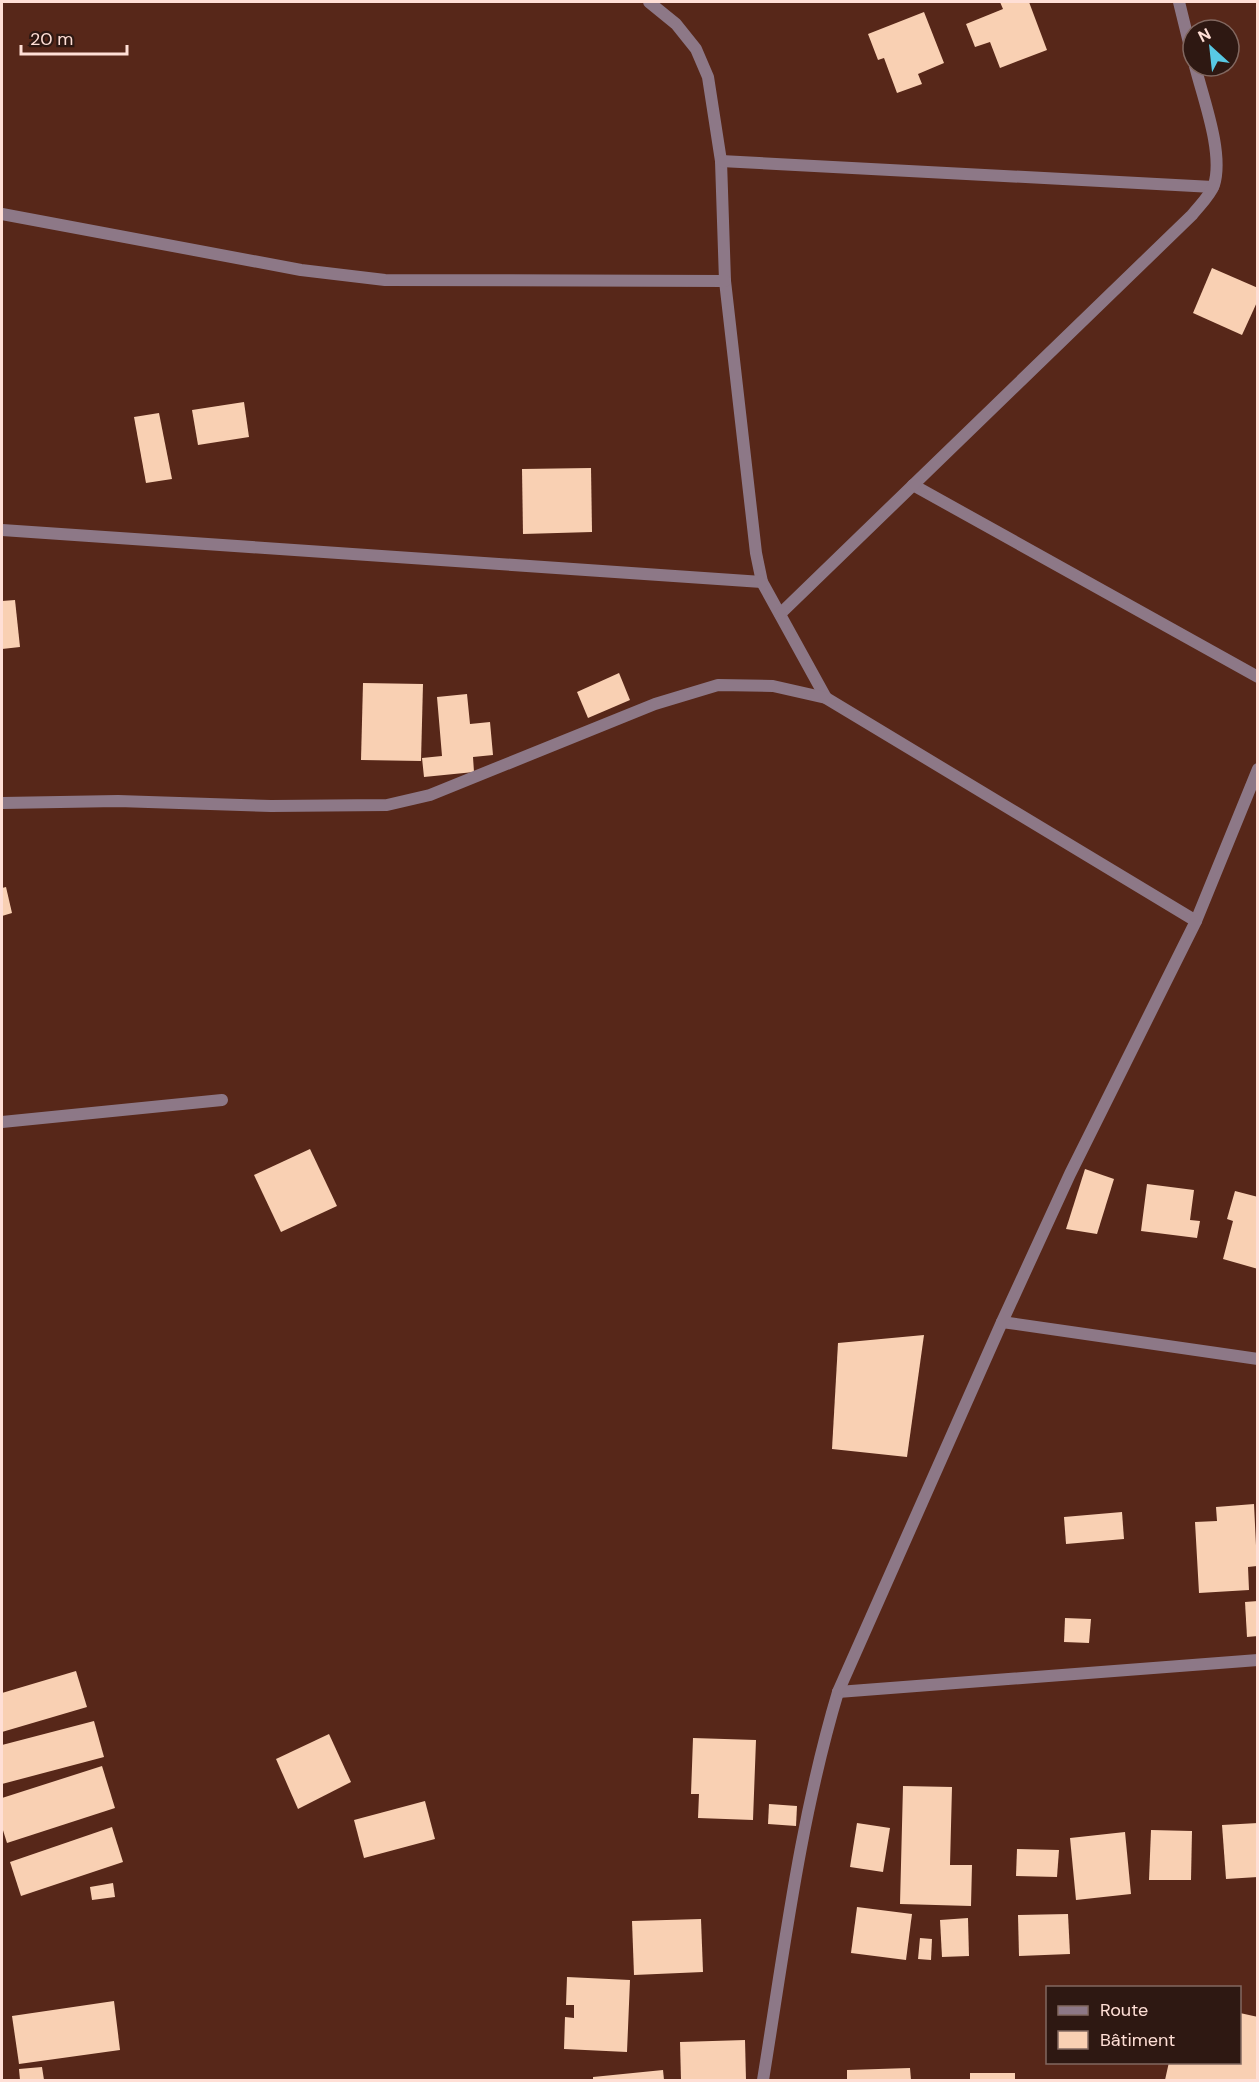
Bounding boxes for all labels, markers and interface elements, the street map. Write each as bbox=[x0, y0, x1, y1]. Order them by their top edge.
scale bar bbox=[21, 18, 128, 56]
north arrow bbox=[1181, 18, 1241, 78]
text: N bbox=[1194, 23, 1214, 47]
text: 20 m bbox=[30, 27, 73, 51]
legend bbox=[1046, 1986, 1241, 2064]
text: Route bbox=[1100, 1998, 1148, 2022]
text: Bâtiment bbox=[1100, 2028, 1175, 2052]

